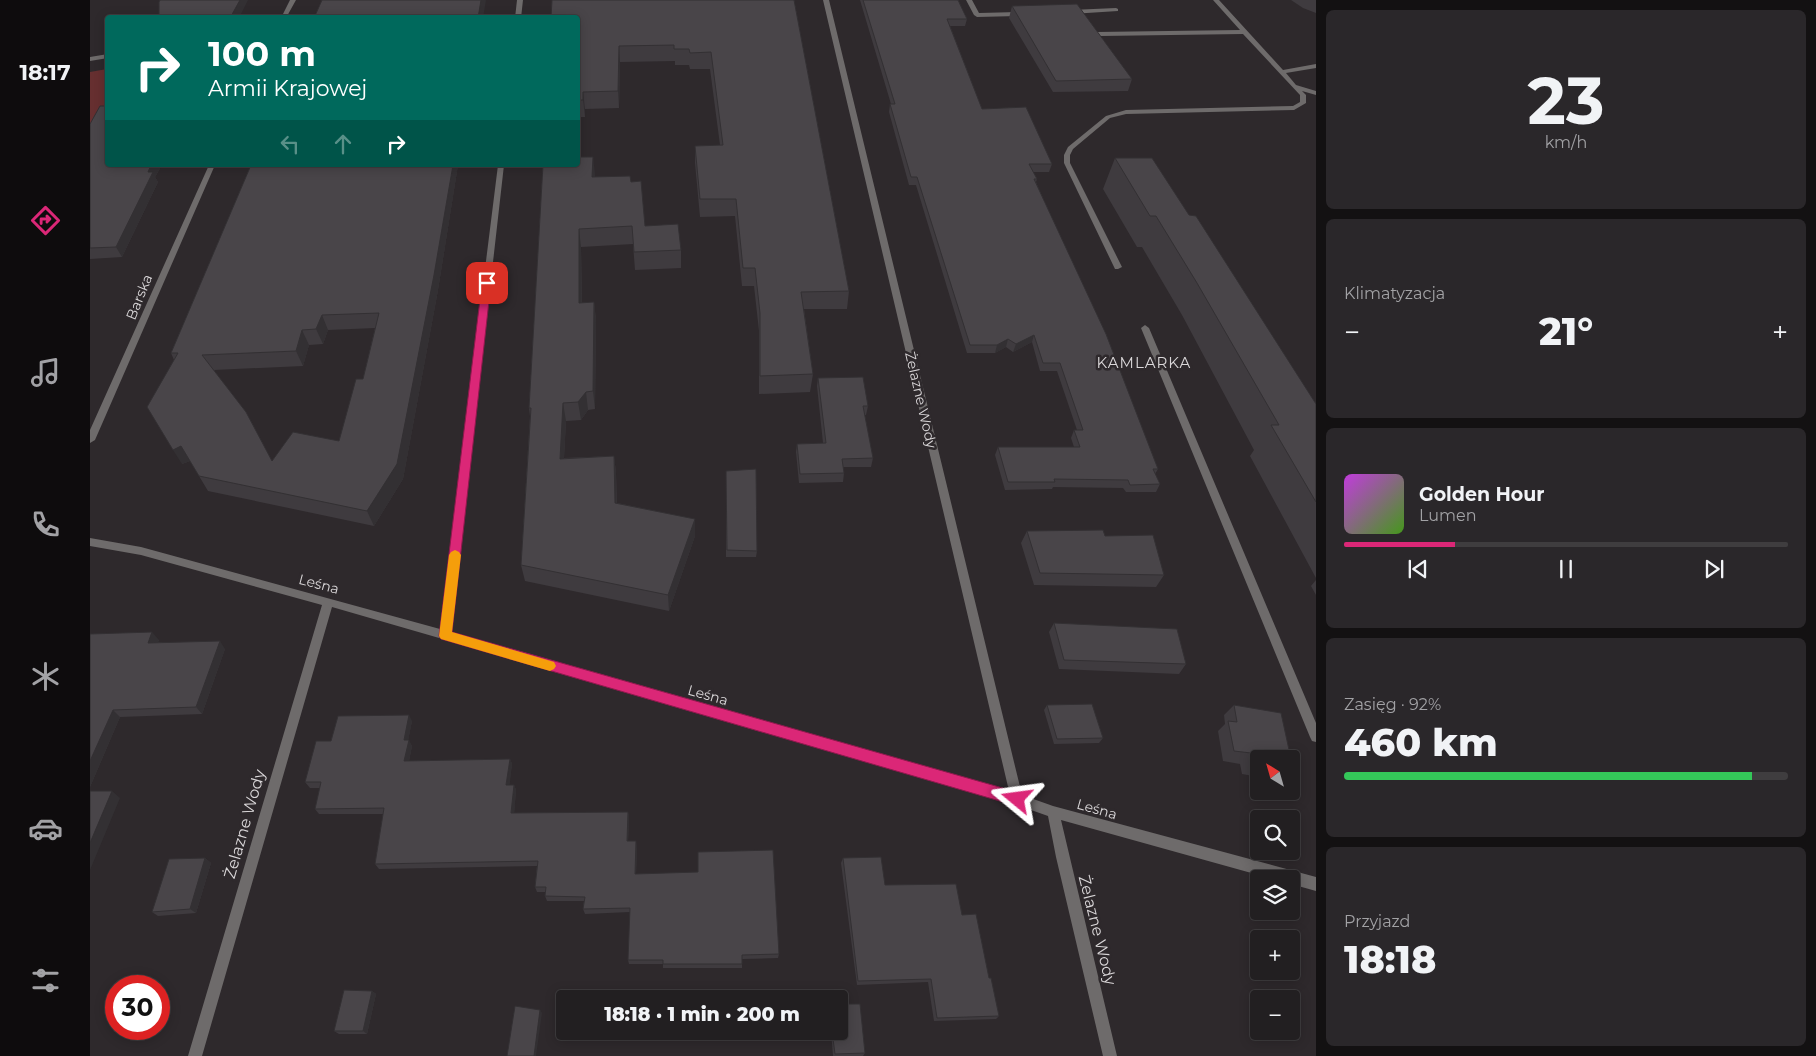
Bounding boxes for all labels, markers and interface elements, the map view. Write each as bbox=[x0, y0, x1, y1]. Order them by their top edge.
text: 100 m bbox=[208, 32, 316, 75]
icon: right bbox=[125, 35, 190, 100]
text: 18:17 bbox=[19, 59, 71, 86]
text: 23 bbox=[1528, 61, 1604, 140]
text: Armii Krajowej bbox=[208, 75, 367, 102]
icon: left bbox=[276, 130, 304, 158]
icon: ahead bbox=[329, 130, 357, 158]
icon: right bbox=[382, 130, 410, 158]
text: km/h bbox=[1545, 133, 1587, 152]
icon: directions bbox=[28, 203, 63, 238]
pin bbox=[466, 262, 508, 304]
icon: arrive bbox=[473, 269, 501, 297]
street label: Barska bbox=[122, 271, 156, 323]
text: Klimatyzacja bbox=[1344, 284, 1445, 303]
text: 21° bbox=[1539, 308, 1593, 355]
text: − bbox=[1344, 315, 1360, 349]
text: + bbox=[1772, 315, 1788, 349]
street label: Żelazne Wody bbox=[901, 350, 941, 451]
district label: KAMLARKA bbox=[1097, 353, 1191, 372]
icon: music bbox=[28, 355, 63, 390]
text: Golden Hour bbox=[1419, 483, 1545, 506]
text: Lumen bbox=[1419, 506, 1477, 525]
icon: phone bbox=[28, 507, 63, 542]
icon: previous bbox=[1404, 555, 1432, 583]
icon: pause bbox=[1552, 555, 1580, 583]
icon: next bbox=[1700, 555, 1728, 583]
street label: Leśna bbox=[297, 570, 341, 598]
icon: climate bbox=[28, 659, 63, 694]
street label: Leśna bbox=[686, 681, 730, 709]
text: Zasięg · 92% bbox=[1344, 695, 1441, 714]
text: 460 km bbox=[1344, 719, 1498, 766]
north arrow bbox=[1250, 750, 1300, 800]
map controls bbox=[1250, 750, 1300, 1040]
street label: Żelazne Wody bbox=[220, 767, 269, 881]
position arrow bbox=[990, 772, 1042, 824]
street label: Leśna bbox=[1075, 795, 1119, 823]
button: search bbox=[1250, 810, 1300, 860]
icon: car bbox=[28, 811, 63, 846]
button: layers bbox=[1250, 870, 1300, 920]
street label: Żelazne Wody bbox=[1075, 873, 1120, 987]
text: Przyjazd bbox=[1344, 912, 1410, 931]
button: + bbox=[1250, 930, 1300, 980]
text: 18:18 bbox=[1344, 936, 1436, 983]
icon: filters bbox=[28, 963, 63, 998]
speed limit sign: 30 bbox=[105, 975, 170, 1040]
button: − bbox=[1250, 990, 1300, 1040]
text: 18:18 · 1 min · 200 m bbox=[604, 1003, 800, 1026]

